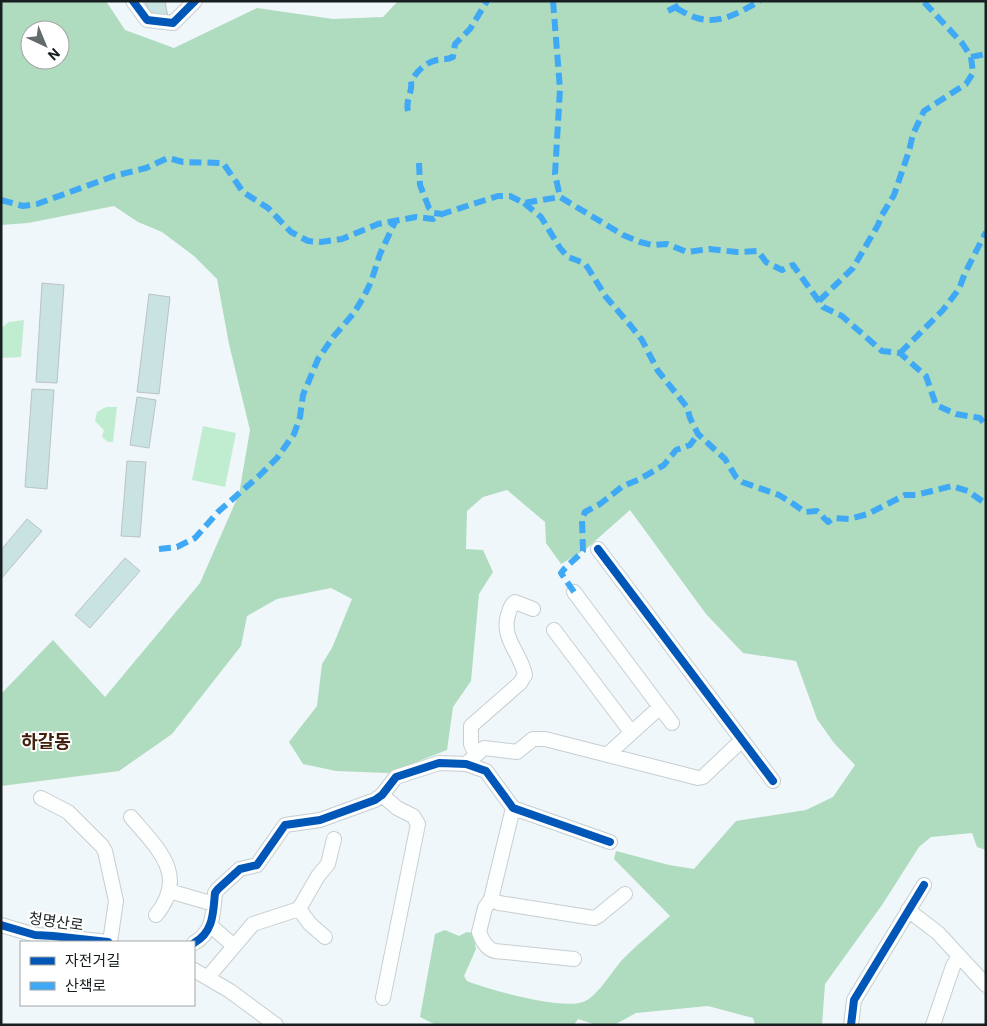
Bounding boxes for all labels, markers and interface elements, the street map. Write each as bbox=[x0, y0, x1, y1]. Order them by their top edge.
north arrow bbox=[20, 20, 70, 70]
text: N bbox=[45, 45, 63, 64]
district label: 하갈동 bbox=[21, 731, 71, 752]
street label: 청명산로 bbox=[27, 909, 85, 935]
legend bbox=[20, 941, 195, 1006]
text: 자전거길 bbox=[65, 952, 120, 970]
text: 산책로 bbox=[65, 977, 106, 995]

